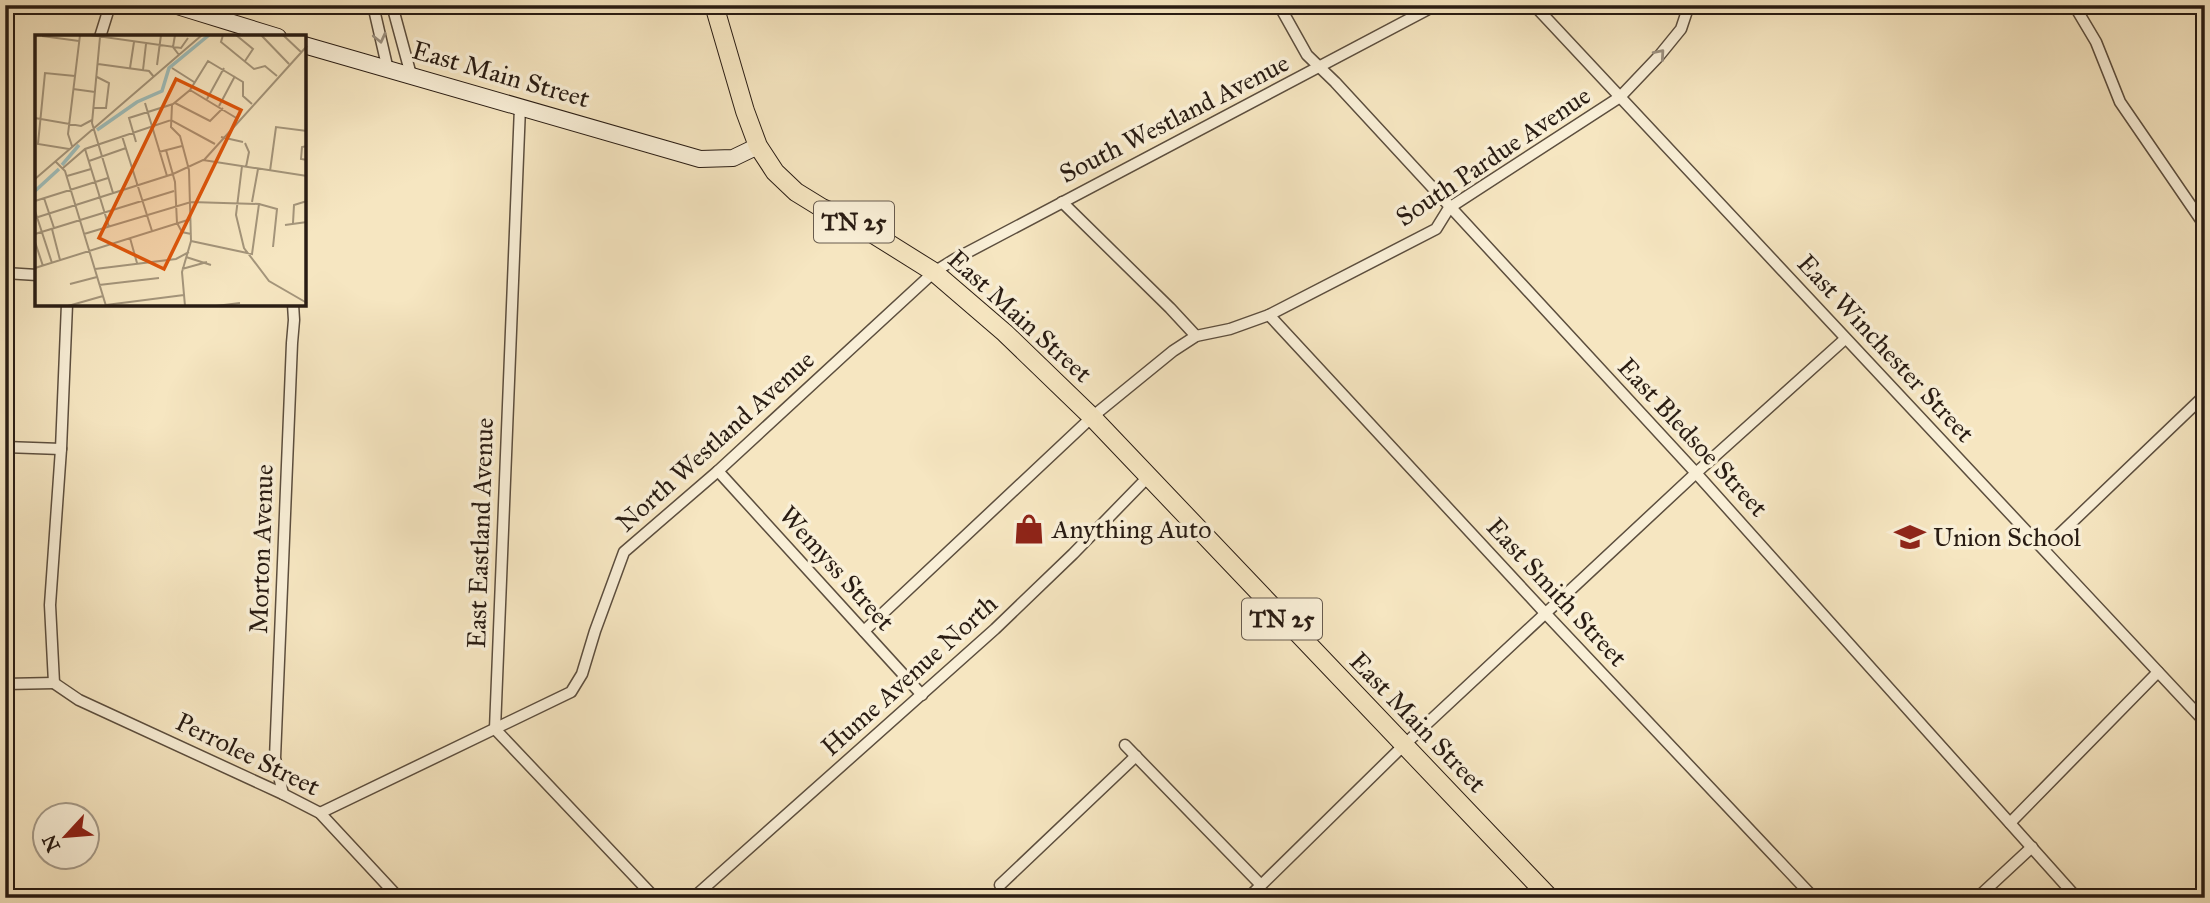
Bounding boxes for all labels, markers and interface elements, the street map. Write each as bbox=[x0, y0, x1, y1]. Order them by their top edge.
one-way arrow bbox=[372, 31, 387, 43]
street label: East Main Street bbox=[409, 33, 593, 115]
inset map bbox=[35, 35, 306, 306]
street label: South Westland Avenue bbox=[1054, 46, 1294, 190]
one-way arrow bbox=[1652, 50, 1664, 63]
street label: South Pardue Avenue bbox=[1390, 79, 1597, 233]
road number: TN 25 bbox=[814, 202, 894, 243]
street label: East Main Street bbox=[941, 243, 1099, 389]
street label: East Winchester Street bbox=[1791, 247, 1981, 449]
street label: North Westland Avenue bbox=[609, 343, 821, 538]
street label: East Bledsoe Street bbox=[1611, 351, 1775, 523]
street label: East Eastland Avenue bbox=[460, 417, 500, 649]
street label: Morton Avenue bbox=[242, 463, 280, 634]
street label: Wemyss Street bbox=[773, 499, 901, 637]
street label: East Smith Street bbox=[1480, 511, 1634, 673]
shop icon: Anything Auto bbox=[1012, 512, 1046, 546]
place label: Anything Auto bbox=[1051, 513, 1211, 545]
school or university icon: Union School bbox=[1893, 520, 1927, 554]
place label: Union School bbox=[1933, 521, 2081, 553]
street label: Hume Avenue North bbox=[814, 587, 1004, 763]
road number: TN 25 bbox=[1242, 598, 1322, 640]
street label: East Main Street bbox=[1343, 645, 1493, 799]
street label: Perrolee Street bbox=[171, 705, 325, 803]
north arrow bbox=[32, 802, 102, 872]
text: N bbox=[37, 831, 65, 856]

